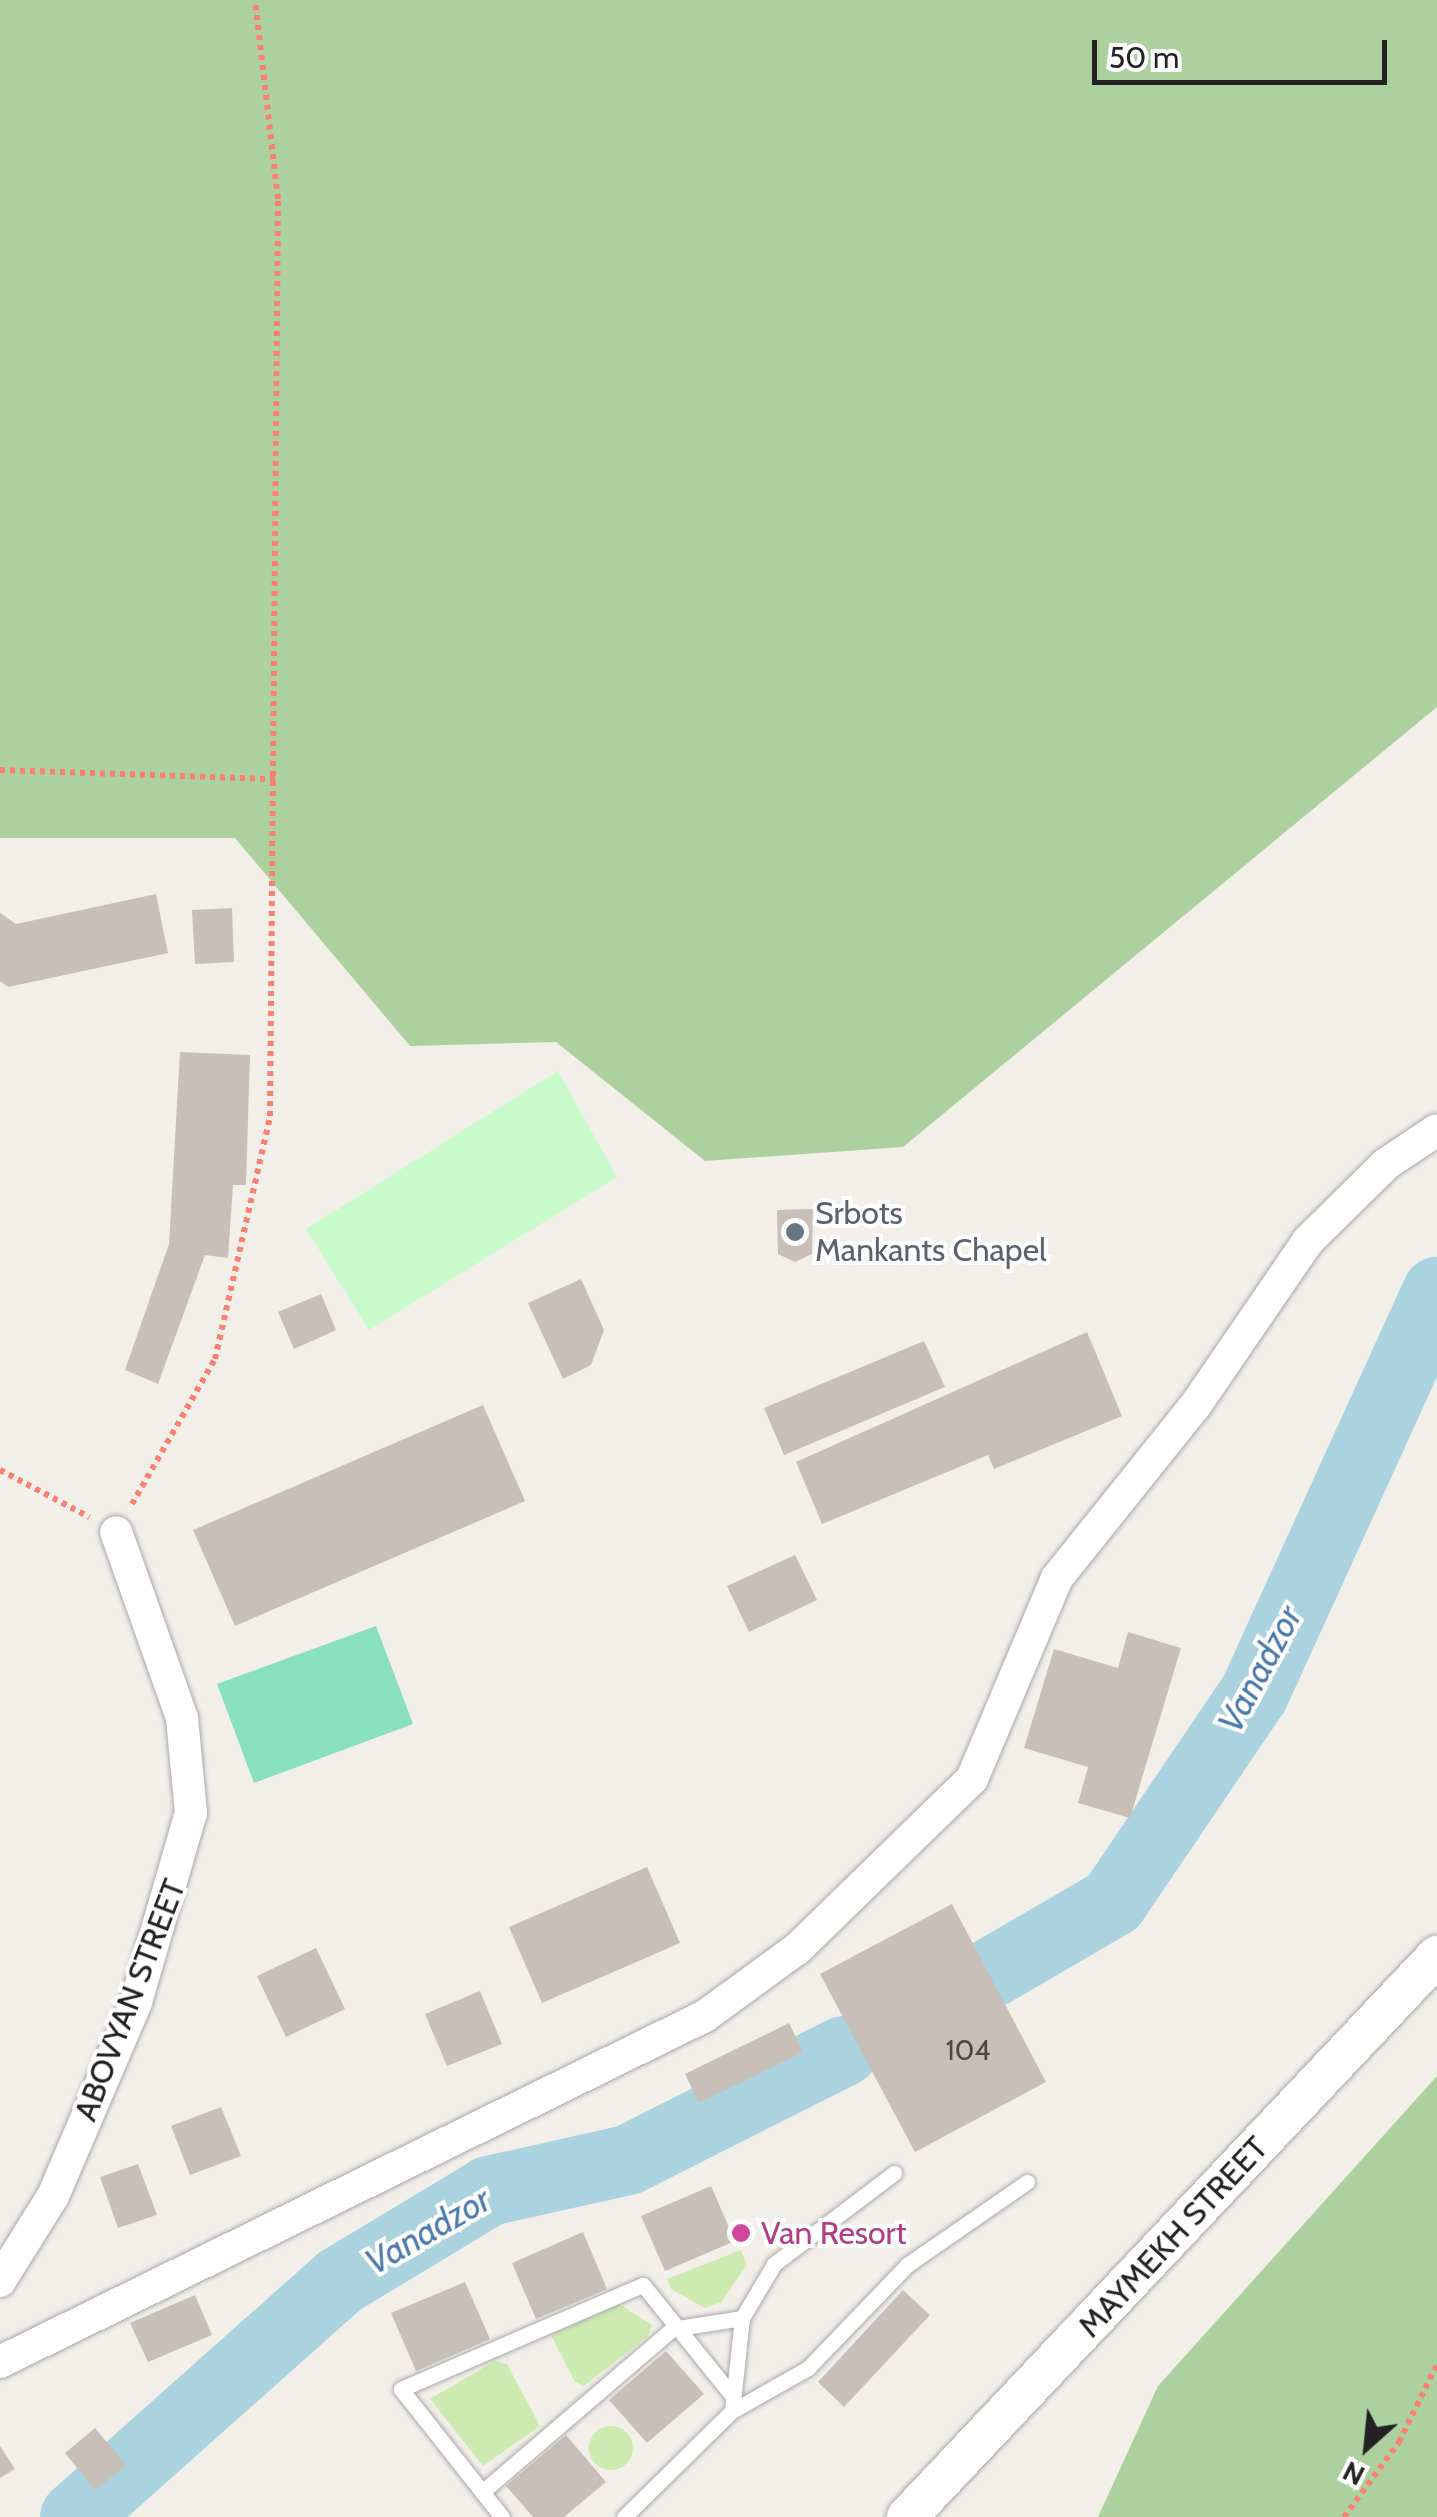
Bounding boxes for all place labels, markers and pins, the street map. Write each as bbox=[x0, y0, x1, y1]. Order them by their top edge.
place label: Srbots Mankants Chapel bbox=[815, 1195, 1047, 1270]
marker: Srbots Mankants Chapel bbox=[784, 1221, 806, 1243]
place label: Van Resort bbox=[761, 2214, 907, 2252]
marker: Van Resort bbox=[730, 2222, 752, 2244]

